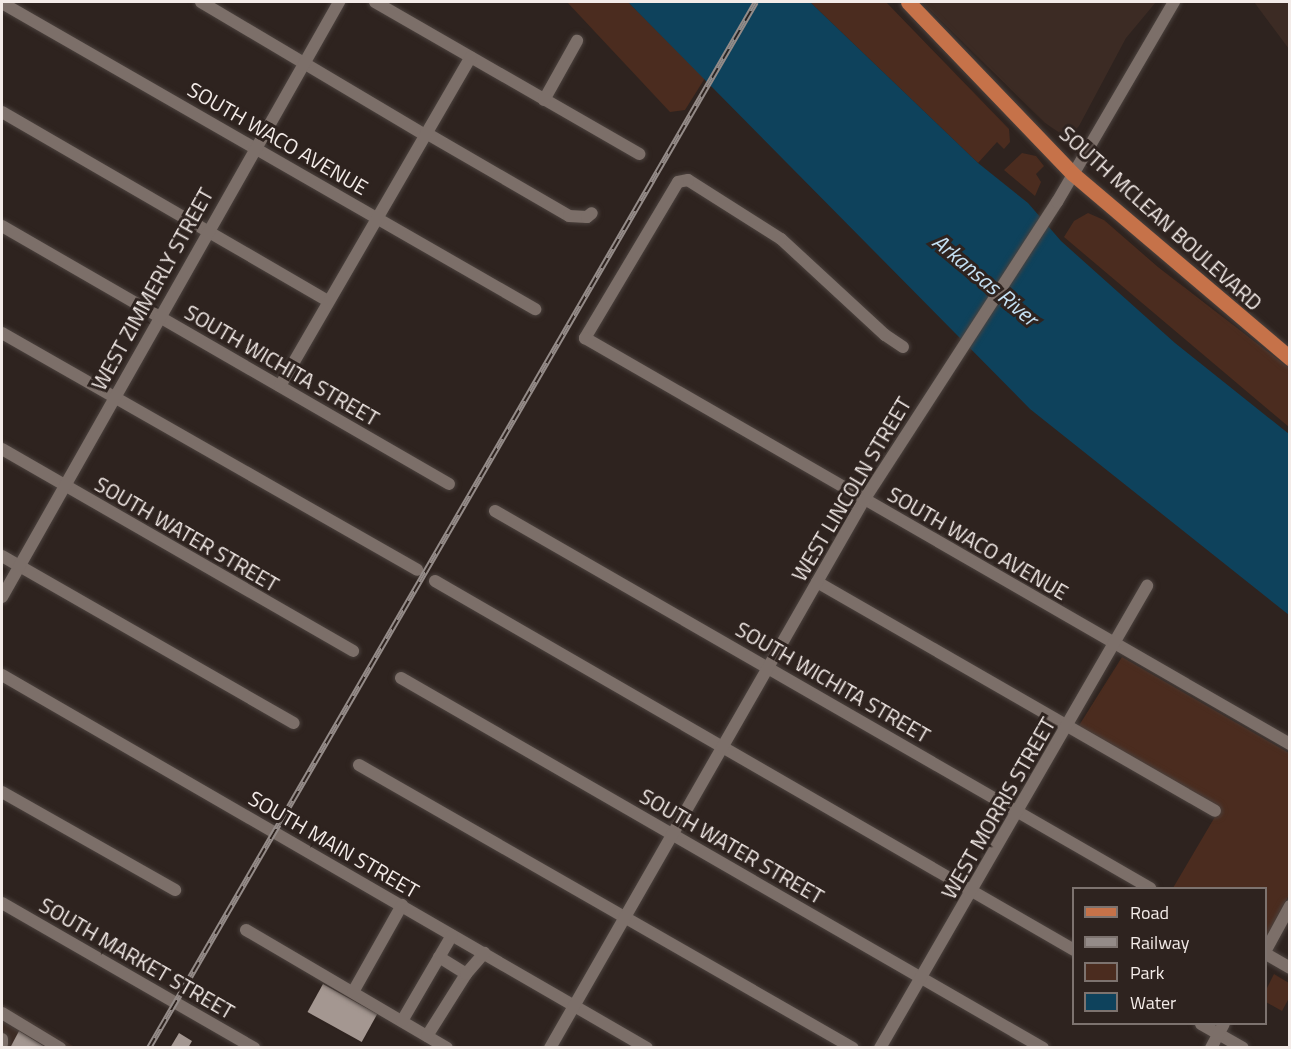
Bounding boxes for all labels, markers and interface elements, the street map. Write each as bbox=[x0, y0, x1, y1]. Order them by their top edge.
street label: SOUTH WACO AVENUE bbox=[183, 76, 373, 200]
street label: SOUTH MCLEAN BOULEVARD bbox=[1055, 121, 1267, 315]
street label: WEST ZIMMERLY STREET bbox=[86, 184, 218, 394]
water label: Arkansas River bbox=[927, 228, 1043, 332]
street label: SOUTH WICHITA STREET bbox=[180, 299, 384, 431]
street label: WEST LINCOLN STREET bbox=[786, 392, 916, 586]
street label: SOUTH WATER STREET bbox=[91, 471, 283, 597]
street label: SOUTH WACO AVENUE bbox=[883, 481, 1073, 605]
street label: SOUTH WICHITA STREET bbox=[731, 616, 935, 748]
street label: WEST MORRIS STREET bbox=[936, 713, 1060, 903]
street label: SOUTH WATER STREET bbox=[636, 783, 828, 909]
street label: SOUTH MAIN STREET bbox=[244, 785, 424, 903]
legend bbox=[1072, 887, 1267, 1025]
street label: SOUTH MARKET STREET bbox=[35, 892, 239, 1024]
text: Road bbox=[1130, 899, 1169, 926]
text: Railway bbox=[1130, 929, 1189, 956]
text: Park bbox=[1130, 959, 1164, 986]
text: Water bbox=[1130, 989, 1176, 1016]

